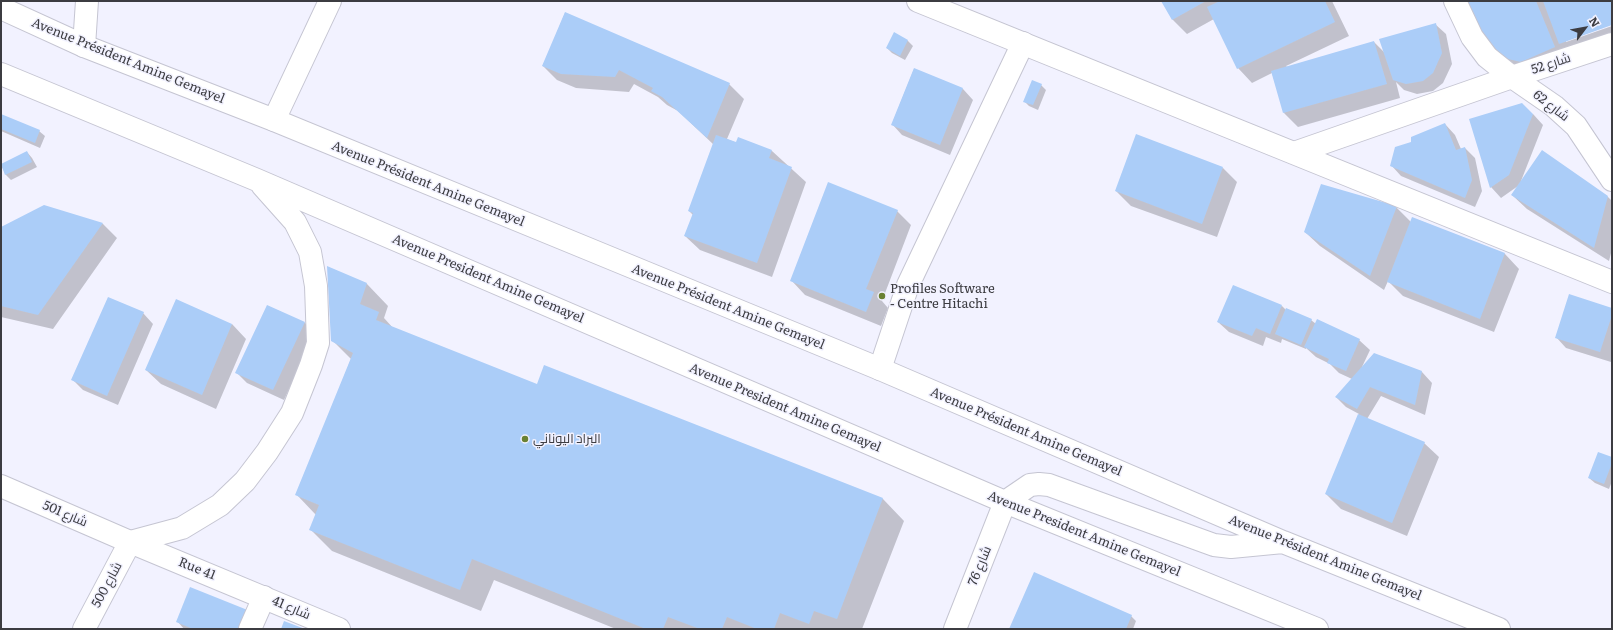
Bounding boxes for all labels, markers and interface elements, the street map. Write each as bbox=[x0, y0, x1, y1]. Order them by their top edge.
north arrow bbox=[1565, 8, 1605, 48]
text: N bbox=[1586, 13, 1604, 30]
street label: Avenue Président Amine Gemayel bbox=[29, 15, 227, 107]
street label: شارع 52 bbox=[1529, 50, 1573, 78]
street label: شارع 62 bbox=[1530, 87, 1572, 125]
street label: Avenue Président Amine Gemayel bbox=[329, 138, 527, 230]
street label: Avenue President Amine Gemayel bbox=[390, 231, 586, 327]
street label: Avenue Président Amine Gemayel bbox=[629, 261, 827, 353]
place label: Profiles Software - Centre Hitachi bbox=[890, 281, 995, 312]
marker: Profiles Software - Centre Hitachi bbox=[877, 291, 887, 301]
street label: Avenue President Amine Gemayel bbox=[687, 360, 883, 456]
street label: Avenue Président Amine Gemayel bbox=[928, 384, 1124, 480]
place label: البراد اليوناني bbox=[533, 431, 601, 447]
marker: البراد اليوناني bbox=[520, 434, 530, 444]
street label: Avenue President Amine Gemayel bbox=[985, 488, 1183, 580]
street label: شارع 501 bbox=[40, 498, 90, 530]
street label: Avenue Président Amine Gemayel bbox=[1226, 512, 1424, 604]
street label: شارع 76 bbox=[965, 544, 995, 588]
street label: Rue 41 bbox=[176, 554, 218, 584]
street label: شارع 500 bbox=[89, 560, 125, 610]
street label: شارع 41 bbox=[269, 593, 313, 623]

